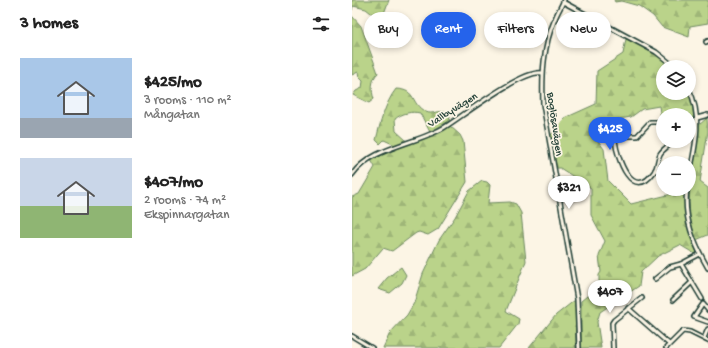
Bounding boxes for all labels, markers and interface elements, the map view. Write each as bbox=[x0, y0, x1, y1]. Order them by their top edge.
chip: Buy bbox=[364, 12, 413, 48]
chip: Rent bbox=[421, 12, 476, 48]
chip: Filters bbox=[484, 12, 548, 48]
chip: New bbox=[556, 12, 611, 48]
icon: filters bbox=[310, 13, 332, 35]
text: 3 homes bbox=[20, 14, 78, 34]
map controls bbox=[656, 60, 696, 196]
button: layers bbox=[656, 60, 696, 100]
text: $425/mo bbox=[144, 73, 202, 93]
icon: home bbox=[52, 74, 100, 122]
street label: Vallbyvägen bbox=[425, 90, 481, 131]
street label: Boglösavägen bbox=[543, 91, 565, 158]
text: 3 rooms · 110 m² bbox=[144, 93, 232, 108]
text: Mångatan bbox=[144, 108, 200, 123]
button: + bbox=[656, 108, 696, 148]
pin: $425 bbox=[586, 117, 634, 151]
text: $425 bbox=[597, 122, 623, 137]
button: − bbox=[656, 156, 696, 196]
text: $407/mo bbox=[144, 173, 203, 193]
icon: home bbox=[52, 174, 100, 222]
pin: $321 bbox=[545, 176, 593, 210]
text: $321 bbox=[557, 181, 581, 196]
text: 2 rooms · 74 m² bbox=[144, 193, 226, 208]
text: Ekspinnargatan bbox=[144, 208, 229, 223]
pin: $407 bbox=[586, 280, 634, 314]
text: $407 bbox=[597, 285, 623, 300]

